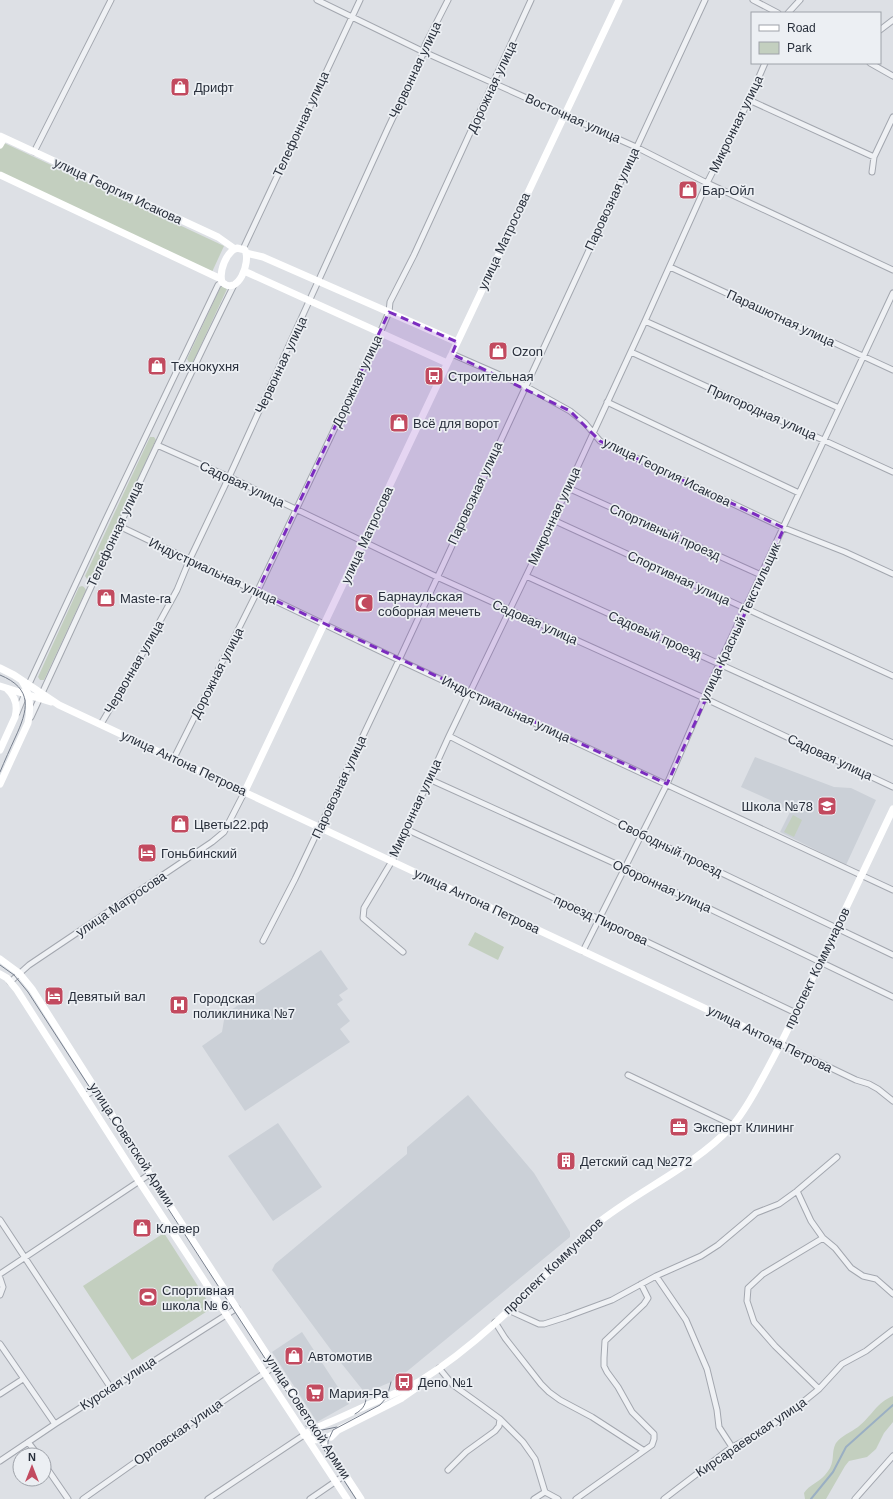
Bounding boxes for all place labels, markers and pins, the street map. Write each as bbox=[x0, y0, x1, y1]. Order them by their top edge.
shop icon: Дрифт bbox=[169, 76, 191, 98]
place label: Дрифт bbox=[194, 80, 234, 95]
shop icon: Бар-Ойл bbox=[677, 179, 699, 201]
place label: Бар-Ойл bbox=[702, 183, 754, 198]
shop icon: Ozon bbox=[487, 340, 509, 362]
place label: Ozon bbox=[512, 344, 543, 359]
shop icon: Технокухня bbox=[146, 355, 168, 377]
place label: Технокухня bbox=[171, 359, 239, 374]
bus stop icon: Строительная bbox=[423, 365, 445, 387]
place label: Строительная bbox=[448, 369, 533, 384]
shop icon: Всё для ворот bbox=[388, 412, 410, 434]
place label: Всё для ворот bbox=[413, 416, 499, 431]
shop icon: Maste-ra bbox=[95, 587, 117, 609]
place label: Барнаульская соборная мечеть bbox=[378, 589, 481, 619]
place label: Maste-ra bbox=[120, 591, 172, 606]
mosque icon: Барнаульская соборная мечеть bbox=[353, 592, 375, 614]
school or university icon: Школа №78 bbox=[816, 795, 838, 817]
place label: Школа №78 bbox=[741, 799, 813, 814]
shop icon: Цветы22.рф bbox=[169, 813, 191, 835]
place label: Цветы22.рф bbox=[194, 817, 269, 832]
hotel icon: Гоньбинский bbox=[136, 842, 158, 864]
place label: Гоньбинский bbox=[161, 846, 237, 861]
hotel icon: Девятый вал bbox=[43, 985, 65, 1007]
place label: Девятый вал bbox=[68, 989, 146, 1004]
place label: Городская поликлиника №7 bbox=[193, 991, 295, 1021]
hospital icon: Городская поликлиника №7 bbox=[168, 994, 190, 1016]
office icon: Эксперт Клининг bbox=[668, 1116, 690, 1138]
place label: Эксперт Клининг bbox=[693, 1120, 794, 1135]
building icon: Детский сад №272 bbox=[555, 1150, 577, 1172]
place label: Детский сад №272 bbox=[580, 1154, 692, 1169]
shop icon: Клевер bbox=[131, 1217, 153, 1239]
place label: Клевер bbox=[156, 1221, 200, 1236]
place label: Спортивная школа № 6 bbox=[162, 1283, 234, 1313]
sports icon: Спортивная школа № 6 bbox=[137, 1286, 159, 1308]
shop icon: Автомотив bbox=[283, 1345, 305, 1367]
place label: Автомотив bbox=[308, 1349, 372, 1364]
bus stop icon: Депо №1 bbox=[393, 1371, 415, 1393]
place label: Депо №1 bbox=[418, 1375, 473, 1390]
supermarket icon: Мария-Ра bbox=[304, 1382, 326, 1404]
place label: Мария-Ра bbox=[329, 1386, 389, 1401]

